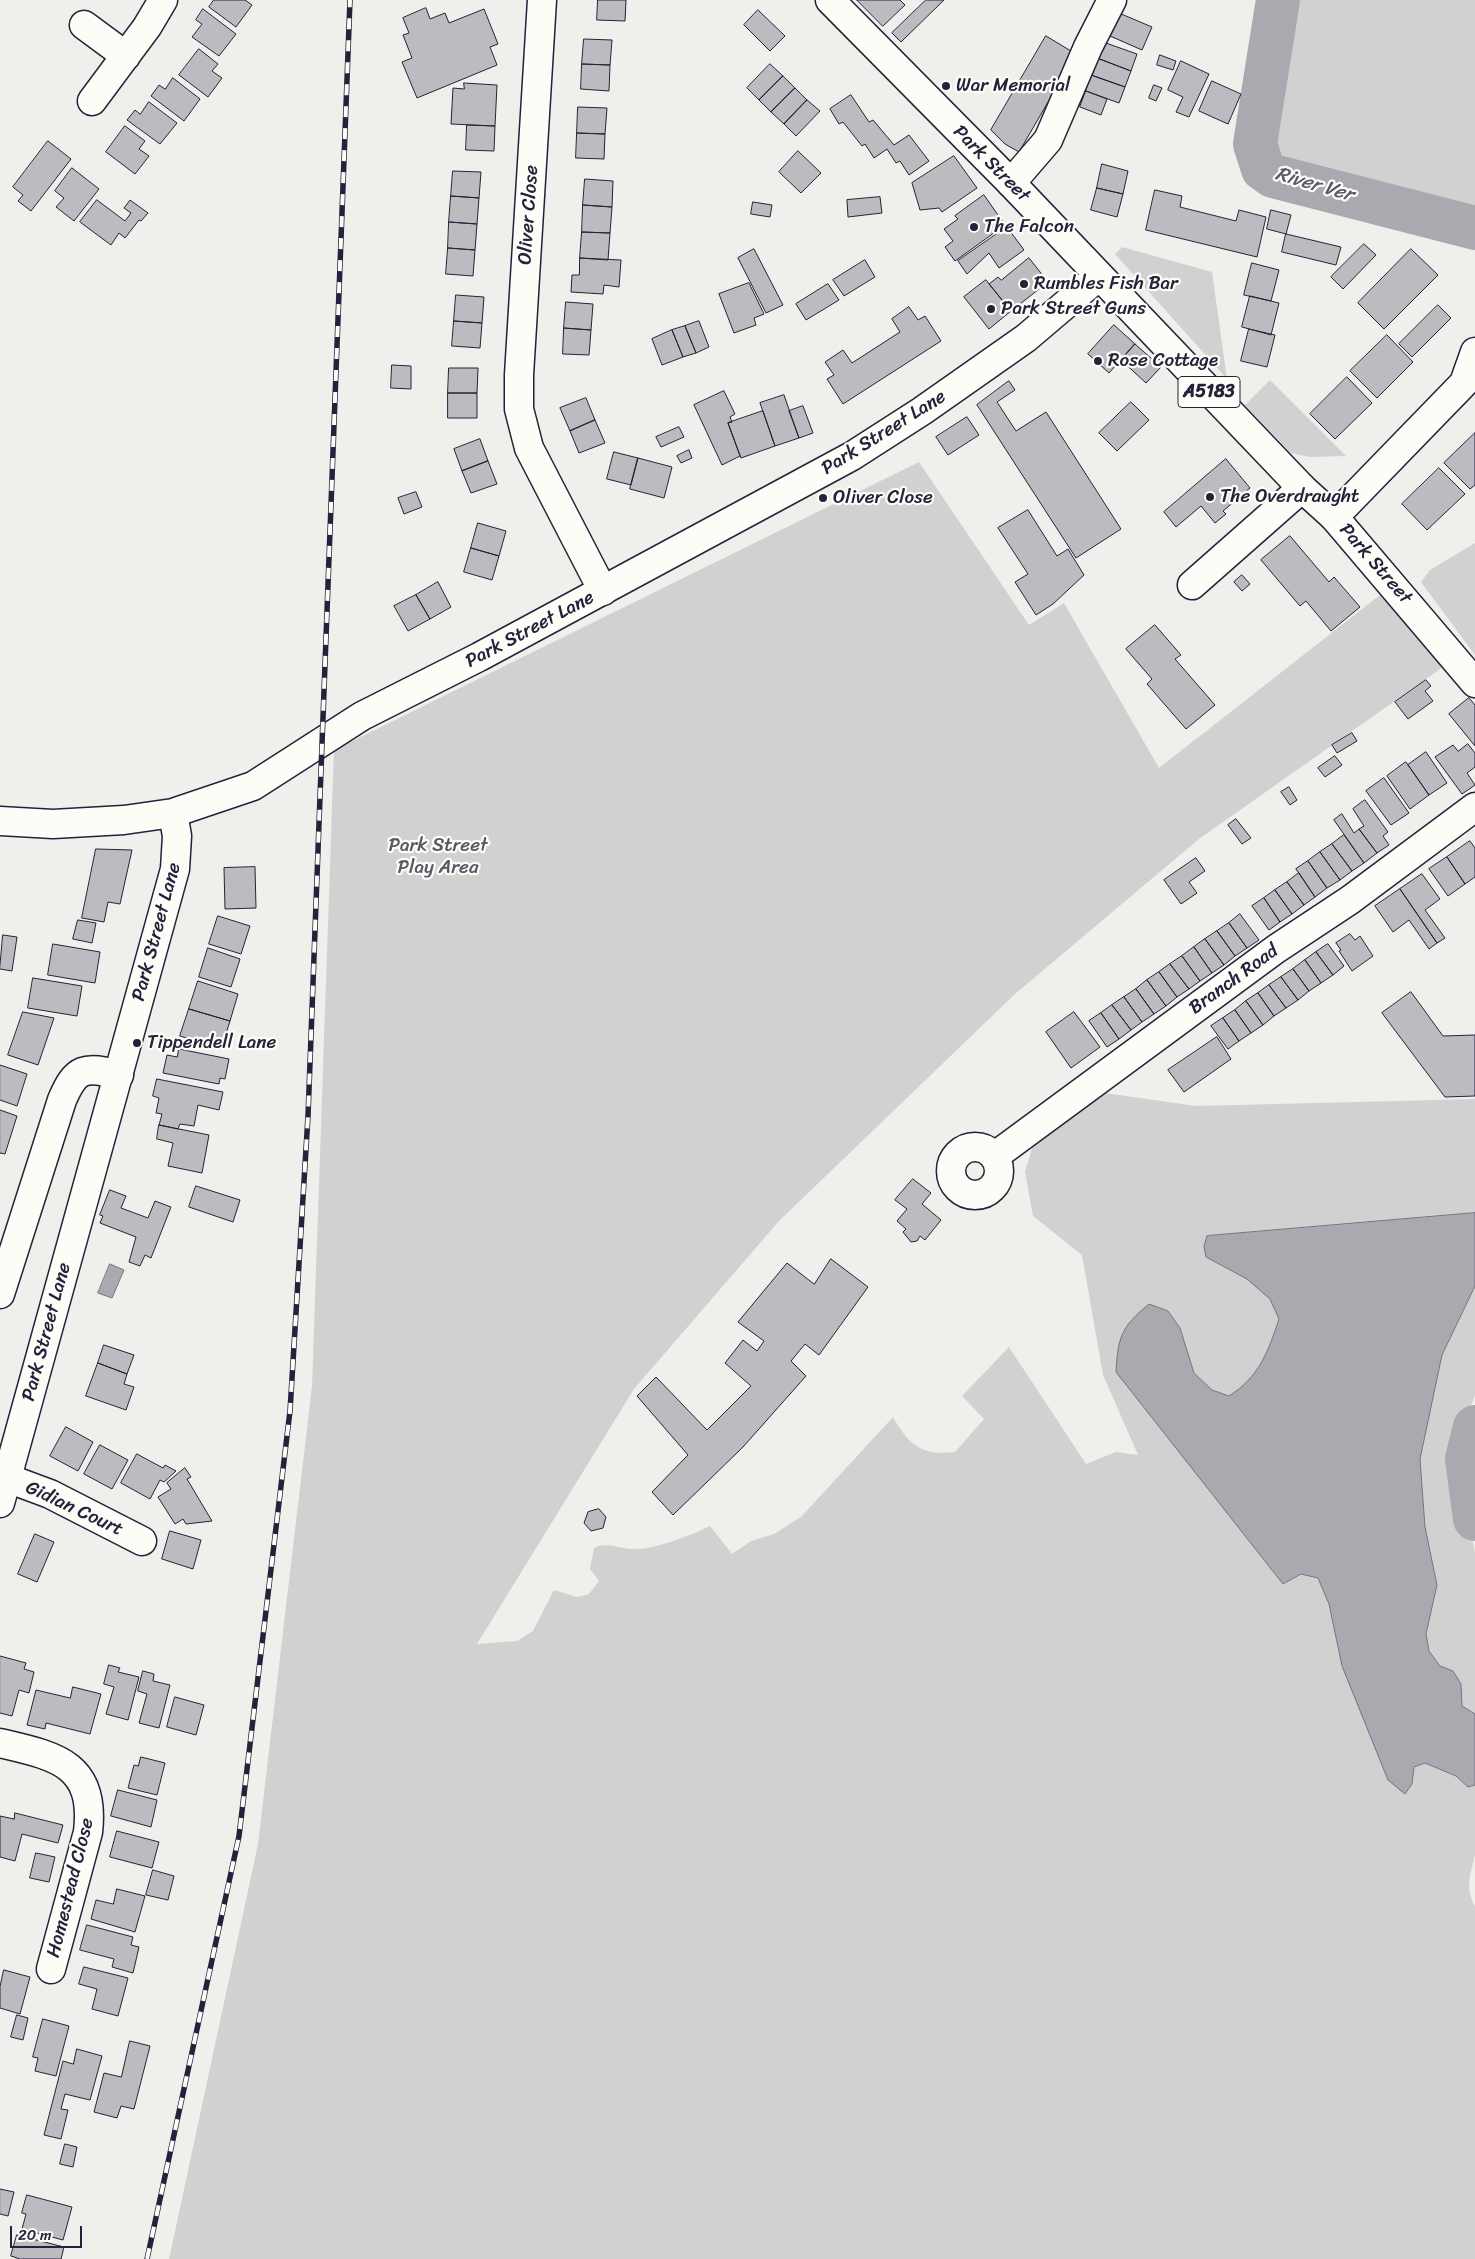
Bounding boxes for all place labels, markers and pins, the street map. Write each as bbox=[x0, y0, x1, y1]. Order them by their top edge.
place label: War Memorial bbox=[956, 75, 1070, 97]
marker: War Memorial bbox=[940, 80, 952, 92]
place label: The Falcon bbox=[984, 216, 1074, 238]
marker: The Falcon bbox=[968, 221, 980, 233]
place label: Rumbles Fish Bar bbox=[1034, 273, 1178, 295]
marker: Rumbles Fish Bar bbox=[1018, 278, 1030, 290]
place label: Park Street Guns bbox=[1001, 298, 1146, 320]
marker: Park Street Guns bbox=[985, 303, 997, 315]
place label: Rose Cottage bbox=[1108, 350, 1218, 372]
marker: Rose Cottage bbox=[1092, 355, 1104, 367]
place label: The Overdraught bbox=[1220, 486, 1359, 508]
place label: Oliver Close bbox=[833, 487, 933, 509]
marker: The Overdraught bbox=[1204, 491, 1216, 503]
marker: Oliver Close bbox=[817, 492, 829, 504]
place label: Tippendell Lane bbox=[147, 1032, 276, 1054]
marker: Tippendell Lane bbox=[131, 1037, 143, 1049]

